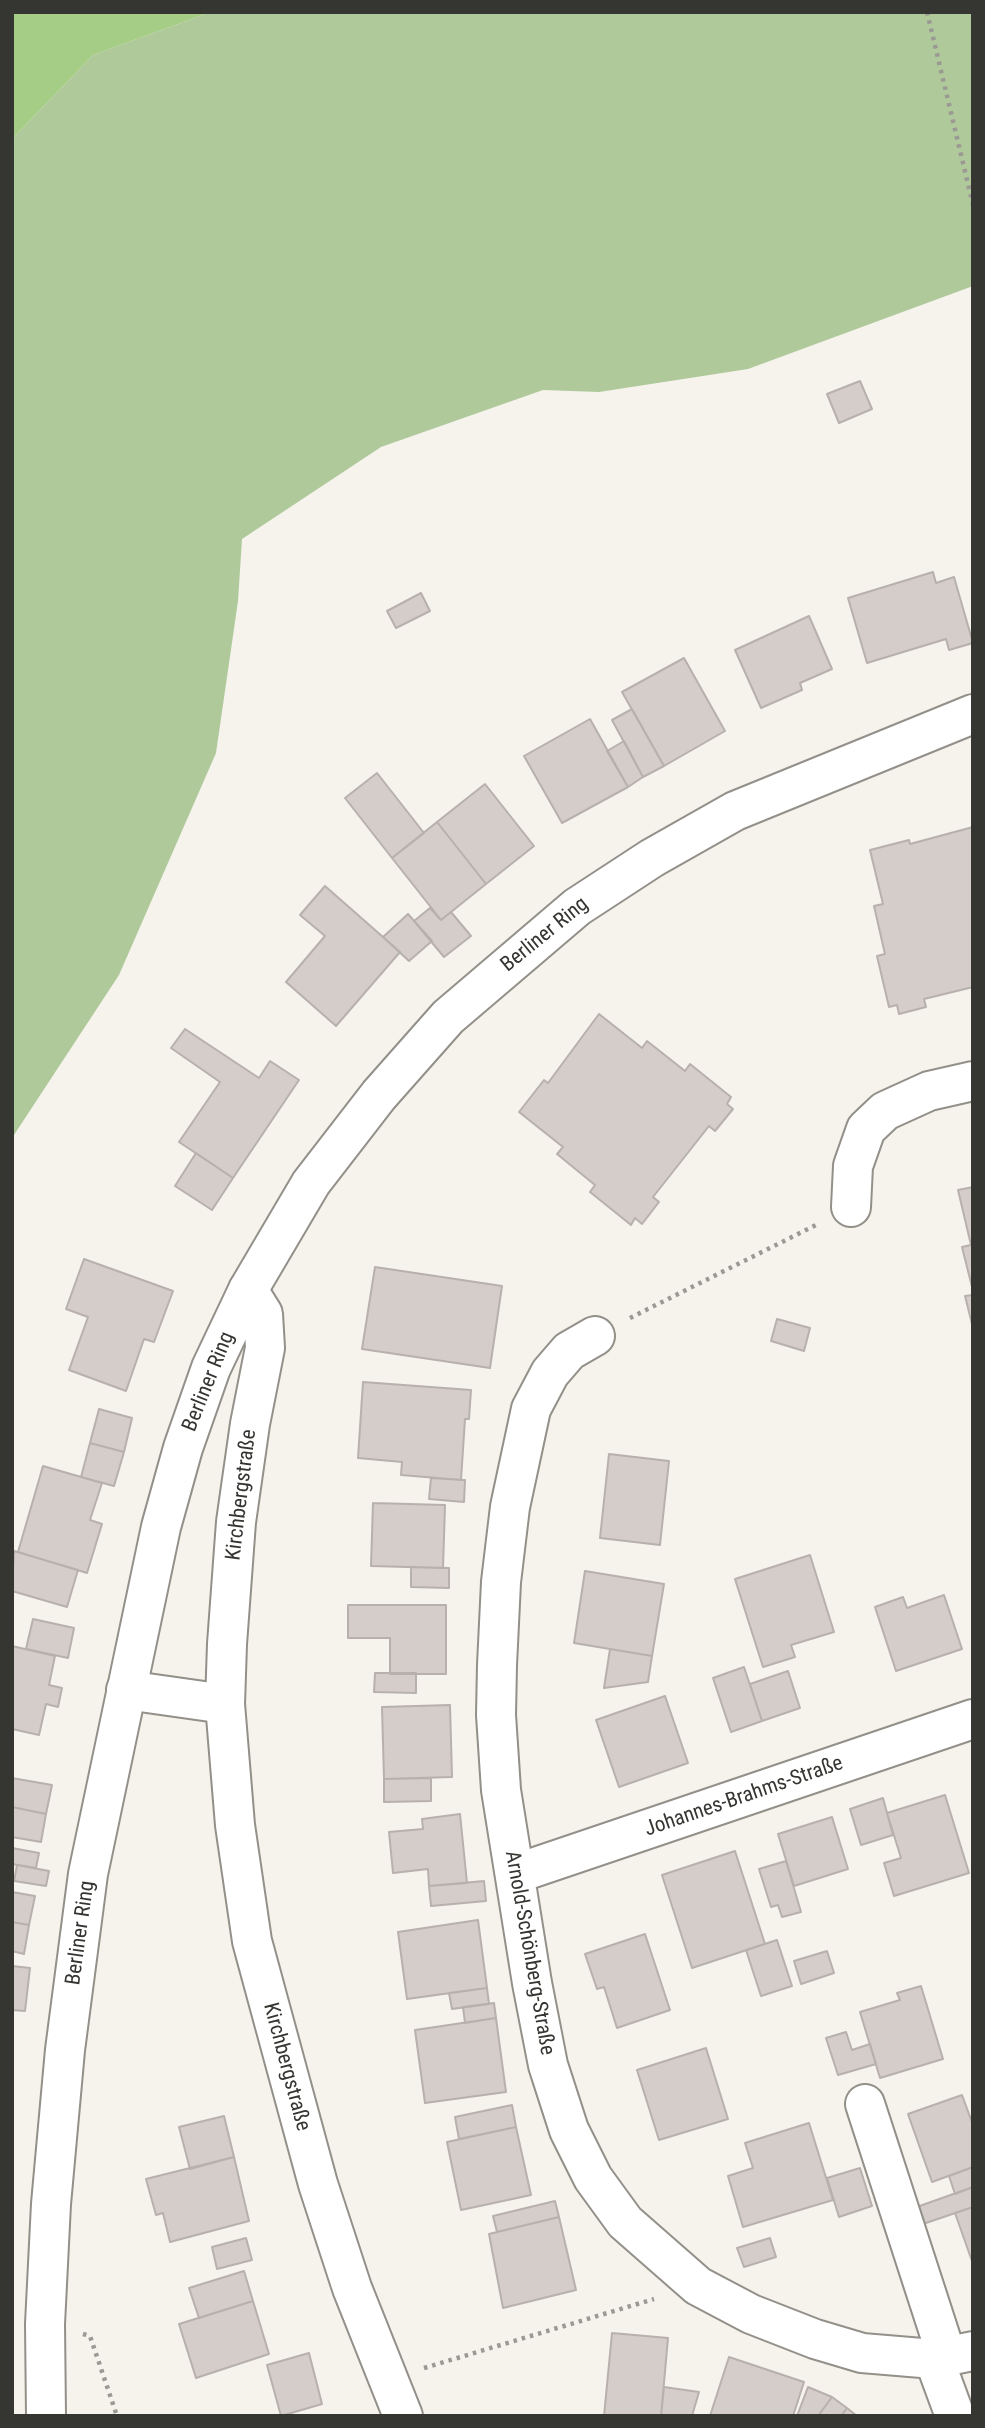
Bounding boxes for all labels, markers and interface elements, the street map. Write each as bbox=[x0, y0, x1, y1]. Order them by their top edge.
street label: Berliner Ring bbox=[496, 892, 594, 978]
street label: Berliner Ring bbox=[178, 1329, 240, 1435]
street label: Kirchbergstraße bbox=[221, 1428, 263, 1562]
street label: Johannes-Brahms-Straße bbox=[642, 1751, 846, 1843]
street label: Arnold-Schönberg-Straße bbox=[499, 1849, 559, 2057]
street label: Berliner Ring bbox=[61, 1879, 101, 1987]
street label: Kirchbergstraße bbox=[257, 2000, 315, 2134]

